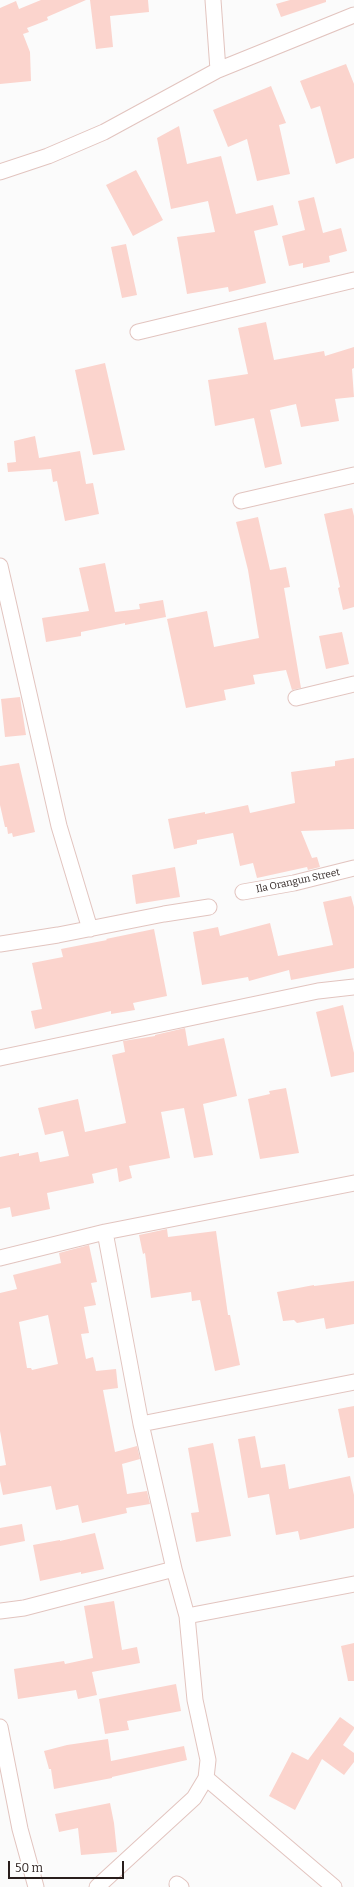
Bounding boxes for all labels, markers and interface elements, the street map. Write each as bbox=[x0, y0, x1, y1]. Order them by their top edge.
street label: Ila Orangun Street bbox=[255, 866, 341, 896]
scale bar bbox=[10, 1853, 126, 1879]
text: 50 m bbox=[15, 1861, 43, 1875]

